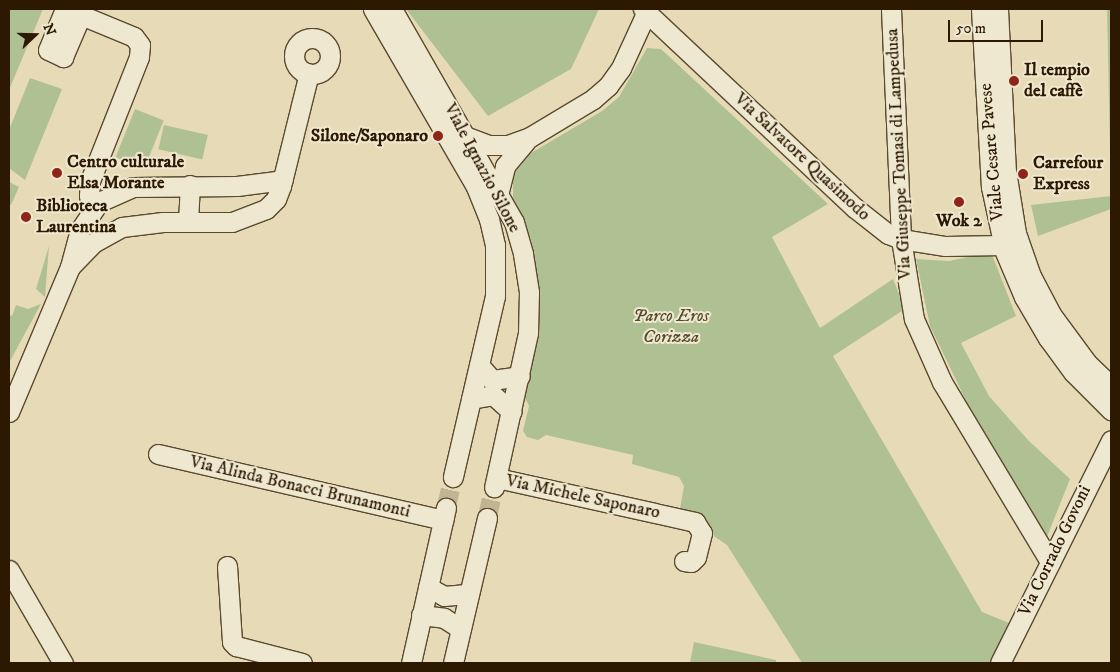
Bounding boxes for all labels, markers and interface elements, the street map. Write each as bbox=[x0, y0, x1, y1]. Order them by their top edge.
north arrow bbox=[10, 10, 60, 60]
scale bar bbox=[950, 10, 1045, 42]
text: 50 m bbox=[956, 19, 986, 38]
text: N bbox=[39, 21, 59, 38]
street label: Via Giuseppe Tomasi di Lampedusa bbox=[882, 28, 916, 280]
place label: Il tempio del caffè bbox=[1024, 60, 1090, 102]
marker: Il tempio del caffè bbox=[1008, 75, 1020, 87]
street label: Viale Cesare Pavese bbox=[975, 82, 1009, 222]
street label: Via Salvatore Quasimodo bbox=[730, 88, 874, 226]
street label: Viale Ignazio Silone bbox=[439, 100, 525, 236]
place label: Silone/Saponaro bbox=[311, 125, 428, 147]
marker: Silone/Saponaro bbox=[432, 130, 444, 142]
place label: Centro culturale Elsa Morante bbox=[67, 152, 184, 194]
place label: Carrefour Express bbox=[1033, 153, 1103, 195]
marker: Centro culturale Elsa Morante bbox=[51, 167, 63, 179]
marker: Carrefour Express bbox=[1017, 168, 1029, 180]
place label: Biblioteca Laurentina bbox=[36, 196, 116, 238]
marker: Wok 2 bbox=[953, 196, 965, 208]
place label: Wok 2 bbox=[936, 210, 982, 232]
marker: Biblioteca Laurentina bbox=[20, 211, 32, 223]
park label: Parco Eros Corizza bbox=[633, 306, 709, 348]
street label: Via Alinda Bonacci Brunamonti bbox=[188, 451, 412, 523]
street label: Via Michele Saponaro bbox=[504, 470, 662, 524]
street label: Via Corrado Govoni bbox=[1014, 482, 1096, 620]

